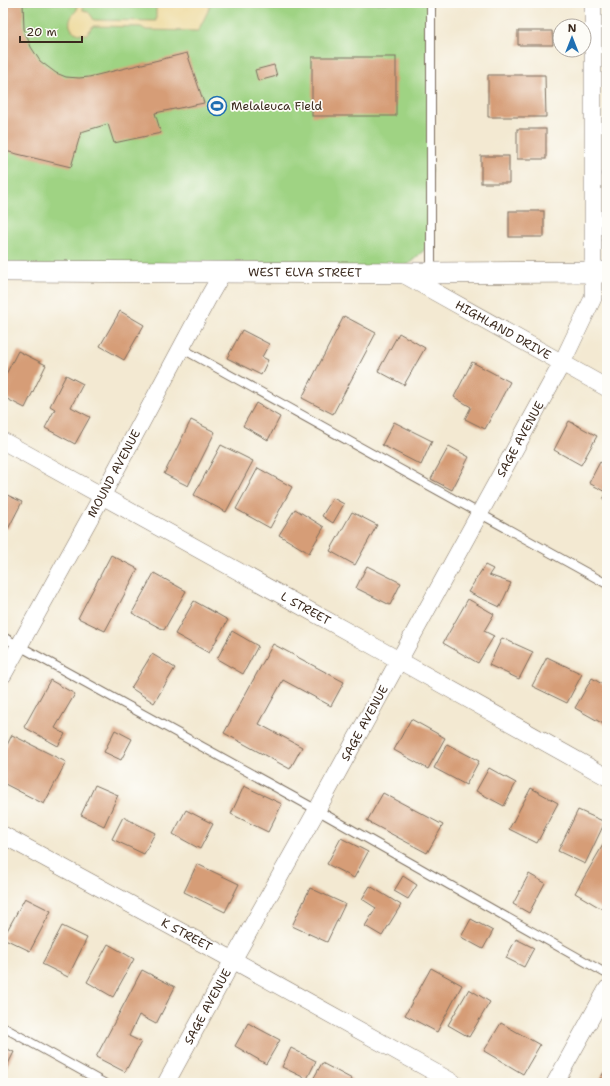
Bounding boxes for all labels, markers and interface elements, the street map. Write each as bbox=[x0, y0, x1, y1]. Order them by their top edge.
scale bar bbox=[20, 18, 82, 44]
north arrow bbox=[552, 18, 592, 58]
text: N bbox=[568, 21, 577, 36]
text: 20 m bbox=[26, 24, 57, 40]
sports icon: Melaleuca Field bbox=[206, 95, 228, 117]
place label: Melaleuca Field bbox=[231, 98, 322, 114]
street label: WEST ELVA STREET bbox=[248, 264, 363, 281]
street label: HIGHLAND DRIVE bbox=[452, 297, 554, 363]
street label: SAGE AVENUE bbox=[493, 398, 548, 480]
street label: MOUND AVENUE bbox=[84, 427, 144, 520]
street label: L STREET bbox=[278, 588, 334, 629]
street label: SAGE AVENUE bbox=[337, 682, 392, 764]
street label: K STREET bbox=[158, 914, 216, 955]
street label: SAGE AVENUE bbox=[180, 966, 235, 1047]

